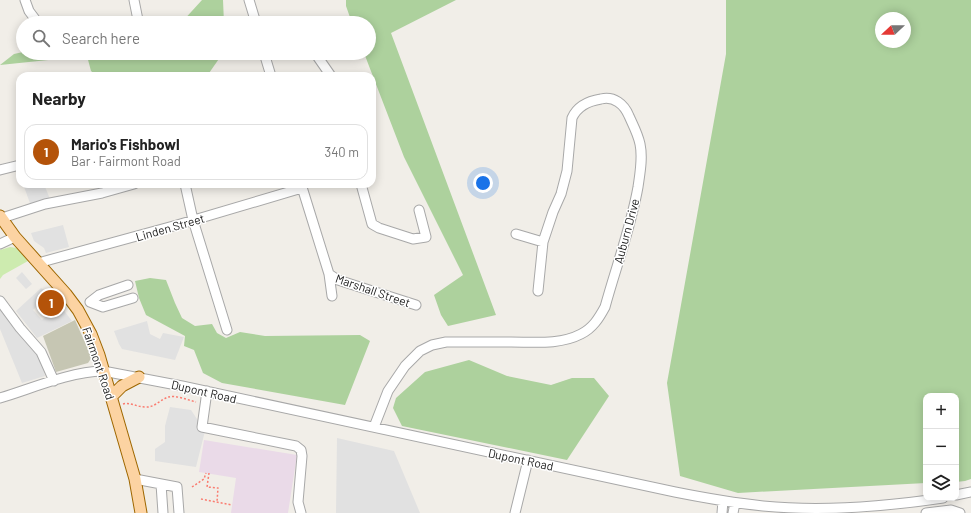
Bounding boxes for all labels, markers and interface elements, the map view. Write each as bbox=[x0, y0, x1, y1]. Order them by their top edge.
north arrow bbox=[875, 12, 911, 48]
search box bbox=[16, 16, 376, 60]
icon: search bbox=[30, 27, 52, 49]
text: Search here bbox=[62, 29, 140, 47]
text: Nearby bbox=[32, 88, 86, 108]
text: Mario's Fishbowl bbox=[71, 135, 180, 153]
text: 1 bbox=[44, 144, 48, 160]
text: 340 m bbox=[324, 144, 359, 160]
text: Bar · Fairmont Road bbox=[71, 153, 181, 169]
your location bbox=[473, 173, 493, 193]
street label: Auburn Drive bbox=[611, 197, 641, 265]
street label: Linden Street bbox=[134, 211, 206, 243]
street label: Marshall Street bbox=[334, 271, 412, 309]
pin: 1 bbox=[38, 288, 64, 318]
street label: Fairmont Road bbox=[80, 325, 118, 401]
street label: Dupont Road bbox=[170, 377, 238, 405]
map controls bbox=[923, 393, 959, 501]
button: + bbox=[923, 393, 959, 429]
button: − bbox=[923, 429, 959, 465]
street label: Dupont Road bbox=[487, 445, 555, 473]
button: layers bbox=[923, 465, 959, 501]

